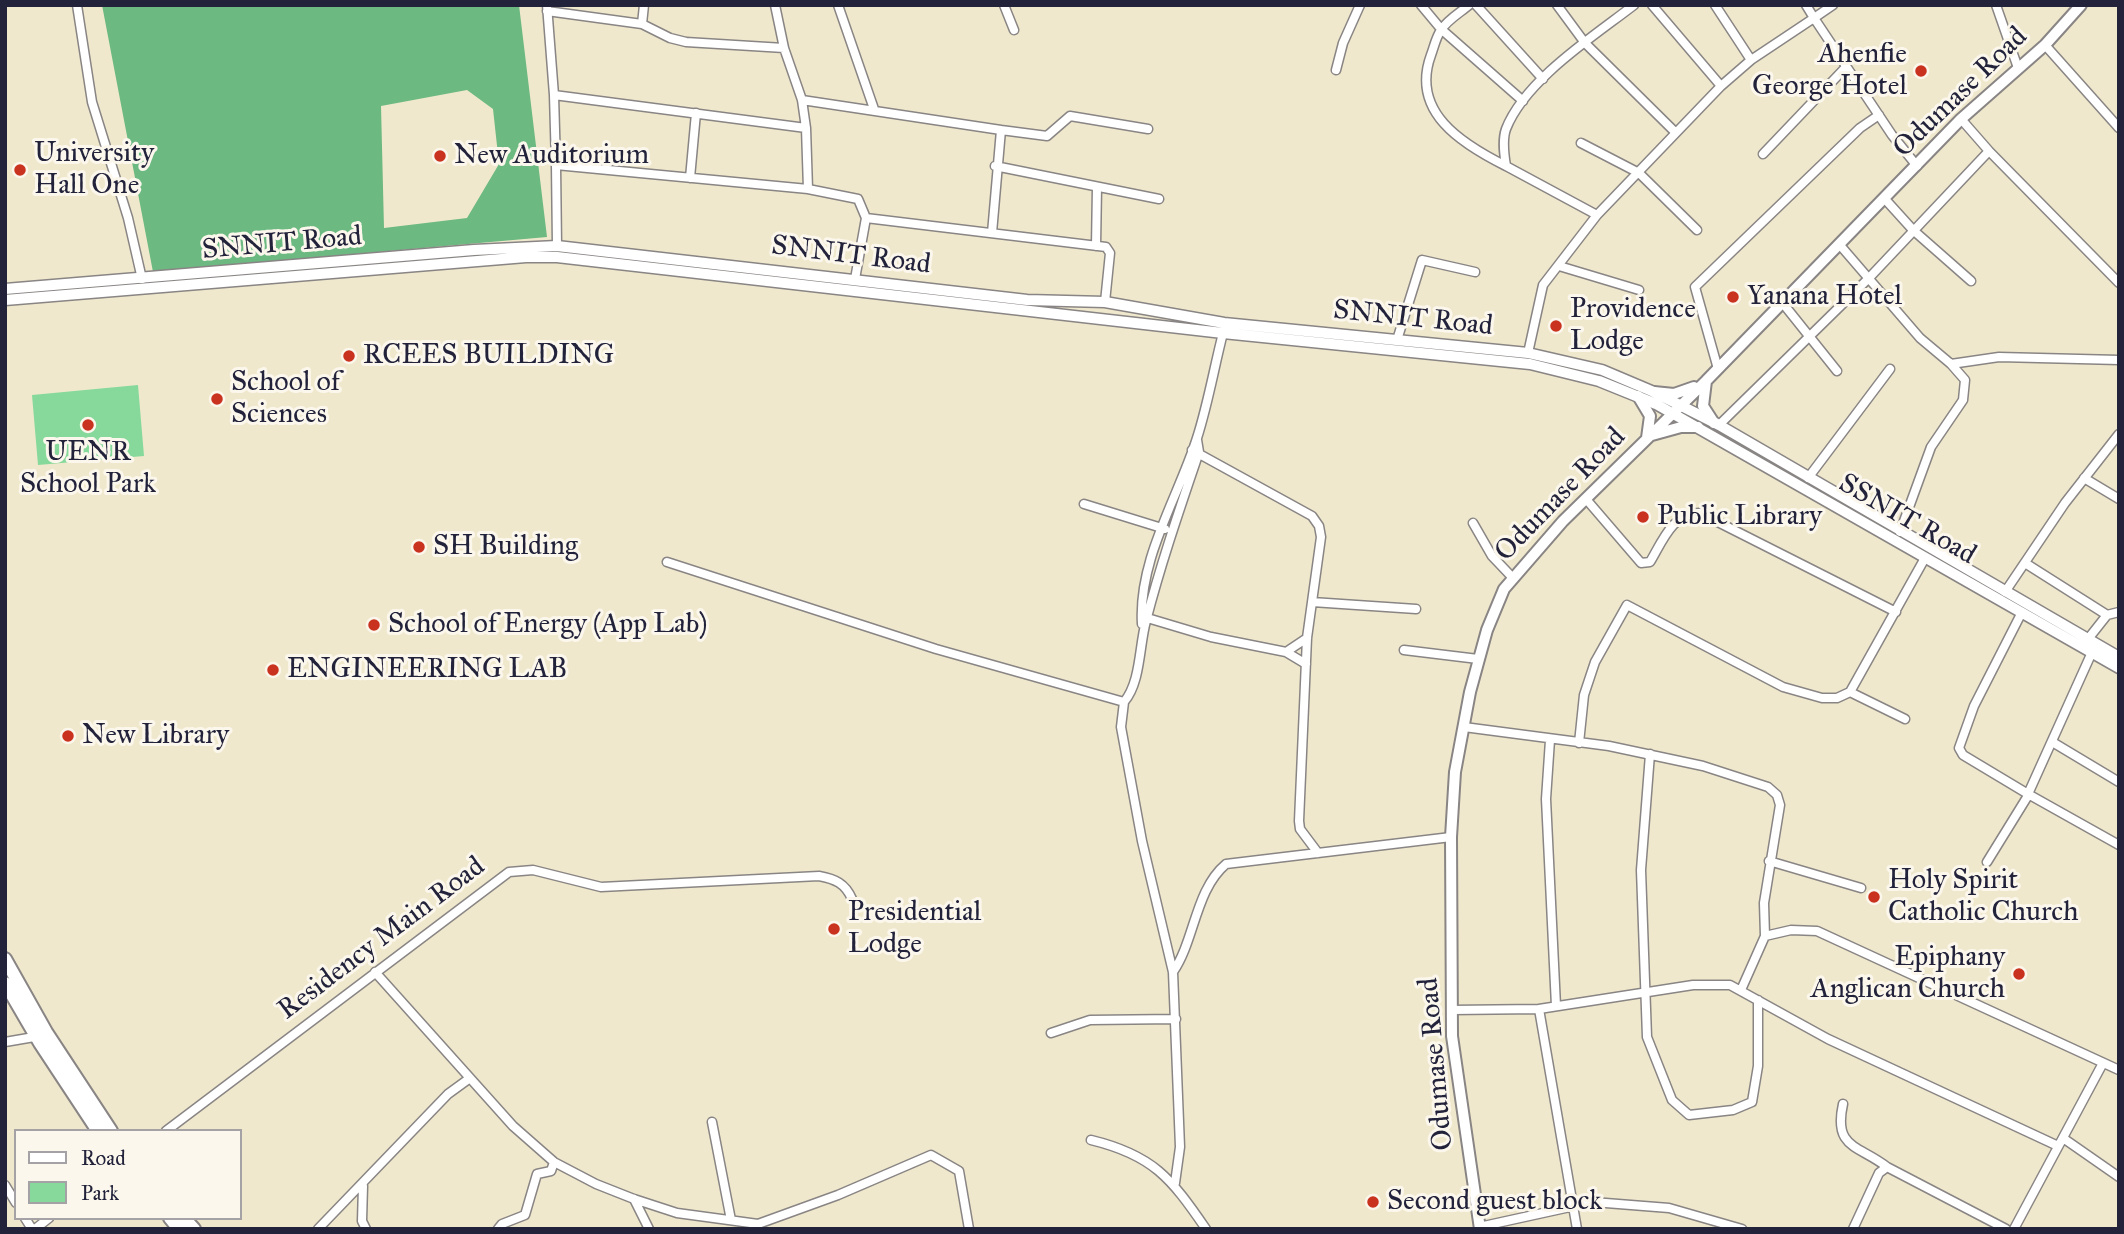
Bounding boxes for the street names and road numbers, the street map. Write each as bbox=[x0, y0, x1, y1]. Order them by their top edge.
street label: Odumase Road bbox=[1887, 21, 2035, 165]
street label: SNNIT Road bbox=[201, 220, 363, 268]
street label: SNNIT Road bbox=[769, 230, 933, 282]
street label: SNNIT Road bbox=[1331, 294, 1495, 344]
street label: Odumase Road bbox=[1489, 421, 1633, 569]
street label: SSNIT Road bbox=[1832, 467, 1982, 573]
street label: Residency Main Road bbox=[272, 850, 492, 1028]
street label: Odumase Road bbox=[1413, 976, 1461, 1152]

